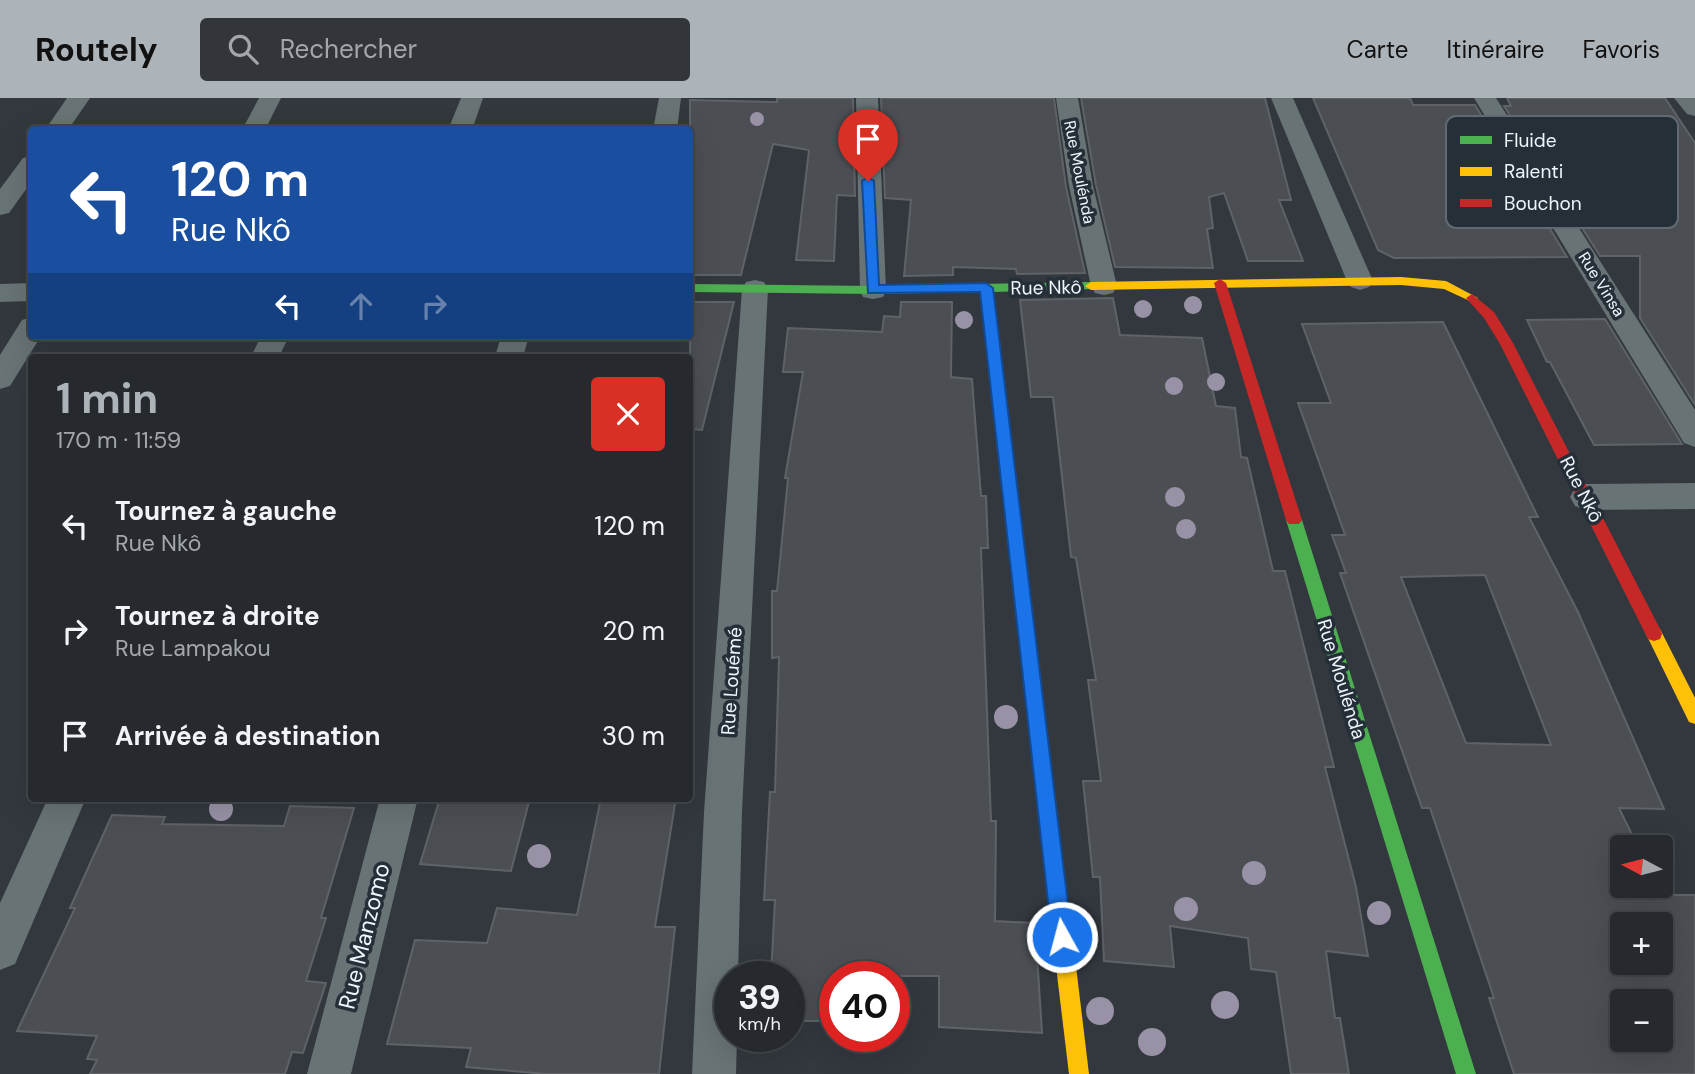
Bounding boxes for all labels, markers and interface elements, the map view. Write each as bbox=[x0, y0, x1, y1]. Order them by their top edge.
search box bbox=[200, 18, 690, 81]
text: Routely bbox=[35, 28, 158, 71]
icon: search bbox=[224, 30, 262, 68]
text: Rechercher bbox=[280, 32, 417, 66]
text: Carte bbox=[1347, 34, 1408, 65]
text: Itinéraire bbox=[1446, 34, 1544, 65]
text: Favoris bbox=[1582, 34, 1660, 65]
pin bbox=[838, 109, 898, 181]
legend bbox=[1446, 116, 1678, 228]
street label: Rue Moulénda bbox=[1059, 119, 1100, 225]
icon: arrive bbox=[849, 120, 887, 158]
text: Fluide bbox=[1504, 128, 1557, 153]
text: 120 m bbox=[171, 147, 309, 211]
icon: left bbox=[56, 154, 147, 245]
text: Ralenti bbox=[1504, 159, 1563, 184]
text: Bouchon bbox=[1504, 191, 1582, 216]
text: Rue Nkô bbox=[171, 209, 291, 251]
street label: Rue Vinsa bbox=[1573, 248, 1630, 321]
street label: Rue Nkô bbox=[1010, 274, 1082, 301]
icon: left bbox=[269, 287, 307, 325]
icon: ahead bbox=[342, 287, 380, 325]
icon: right bbox=[415, 287, 453, 325]
text: 1 min bbox=[56, 371, 158, 426]
button: close bbox=[591, 377, 665, 451]
text: 170 m · 11:59 bbox=[56, 425, 181, 455]
street label: Rue Nkô bbox=[1554, 452, 1609, 527]
text: Tournez à gauche bbox=[115, 494, 337, 528]
icon: left bbox=[56, 507, 94, 545]
text: 120 m bbox=[594, 509, 665, 543]
text: Rue Nkô bbox=[115, 528, 201, 558]
text: Tournez à droite bbox=[115, 599, 320, 633]
icon: right bbox=[56, 612, 94, 650]
text: 20 m bbox=[602, 614, 665, 648]
street label: Rue Moulénda bbox=[1311, 616, 1372, 742]
street label: Rue Louémé bbox=[715, 626, 748, 736]
text: Rue Lampakou bbox=[115, 633, 271, 663]
icon: arrive bbox=[56, 717, 94, 755]
text: Arrivée à destination bbox=[115, 719, 381, 753]
text: 30 m bbox=[602, 719, 665, 753]
north arrow bbox=[1610, 835, 1673, 898]
map controls bbox=[1610, 835, 1673, 1052]
street label: Rue Manzomo bbox=[331, 860, 397, 1012]
position arrow bbox=[1025, 900, 1099, 974]
button: + bbox=[1610, 912, 1673, 975]
speed limit sign: 40 bbox=[819, 961, 910, 1052]
text: 39 bbox=[738, 974, 781, 1020]
button: − bbox=[1610, 989, 1673, 1052]
text: km/h bbox=[738, 1012, 781, 1036]

